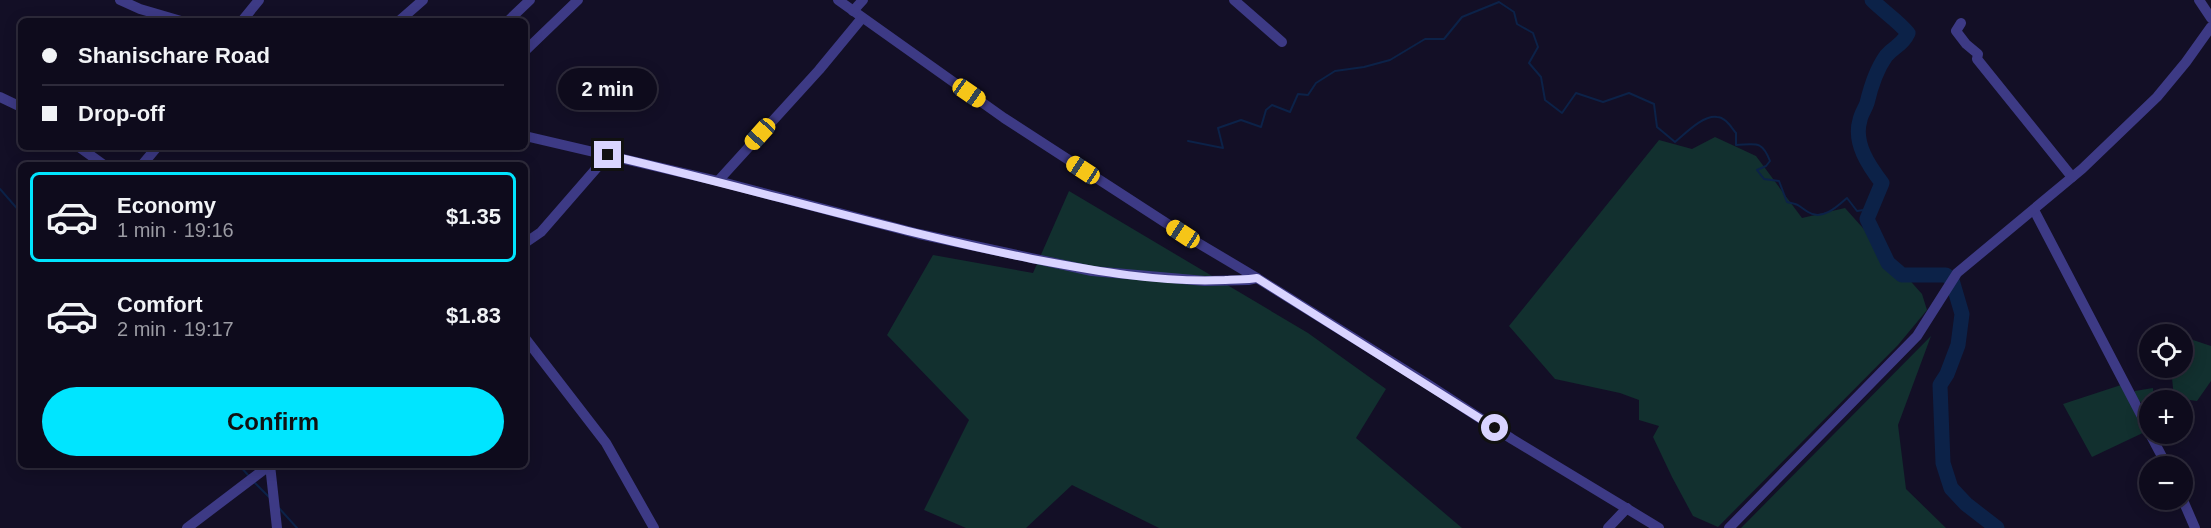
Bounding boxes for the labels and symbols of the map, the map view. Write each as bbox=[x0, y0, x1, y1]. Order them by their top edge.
callout: 2 min bbox=[558, 68, 658, 110]
car bbox=[949, 75, 989, 111]
car bbox=[741, 115, 779, 153]
route end bbox=[594, 141, 621, 168]
car bbox=[1063, 153, 1103, 187]
car bbox=[1163, 217, 1203, 251]
route start bbox=[1481, 414, 1508, 441]

